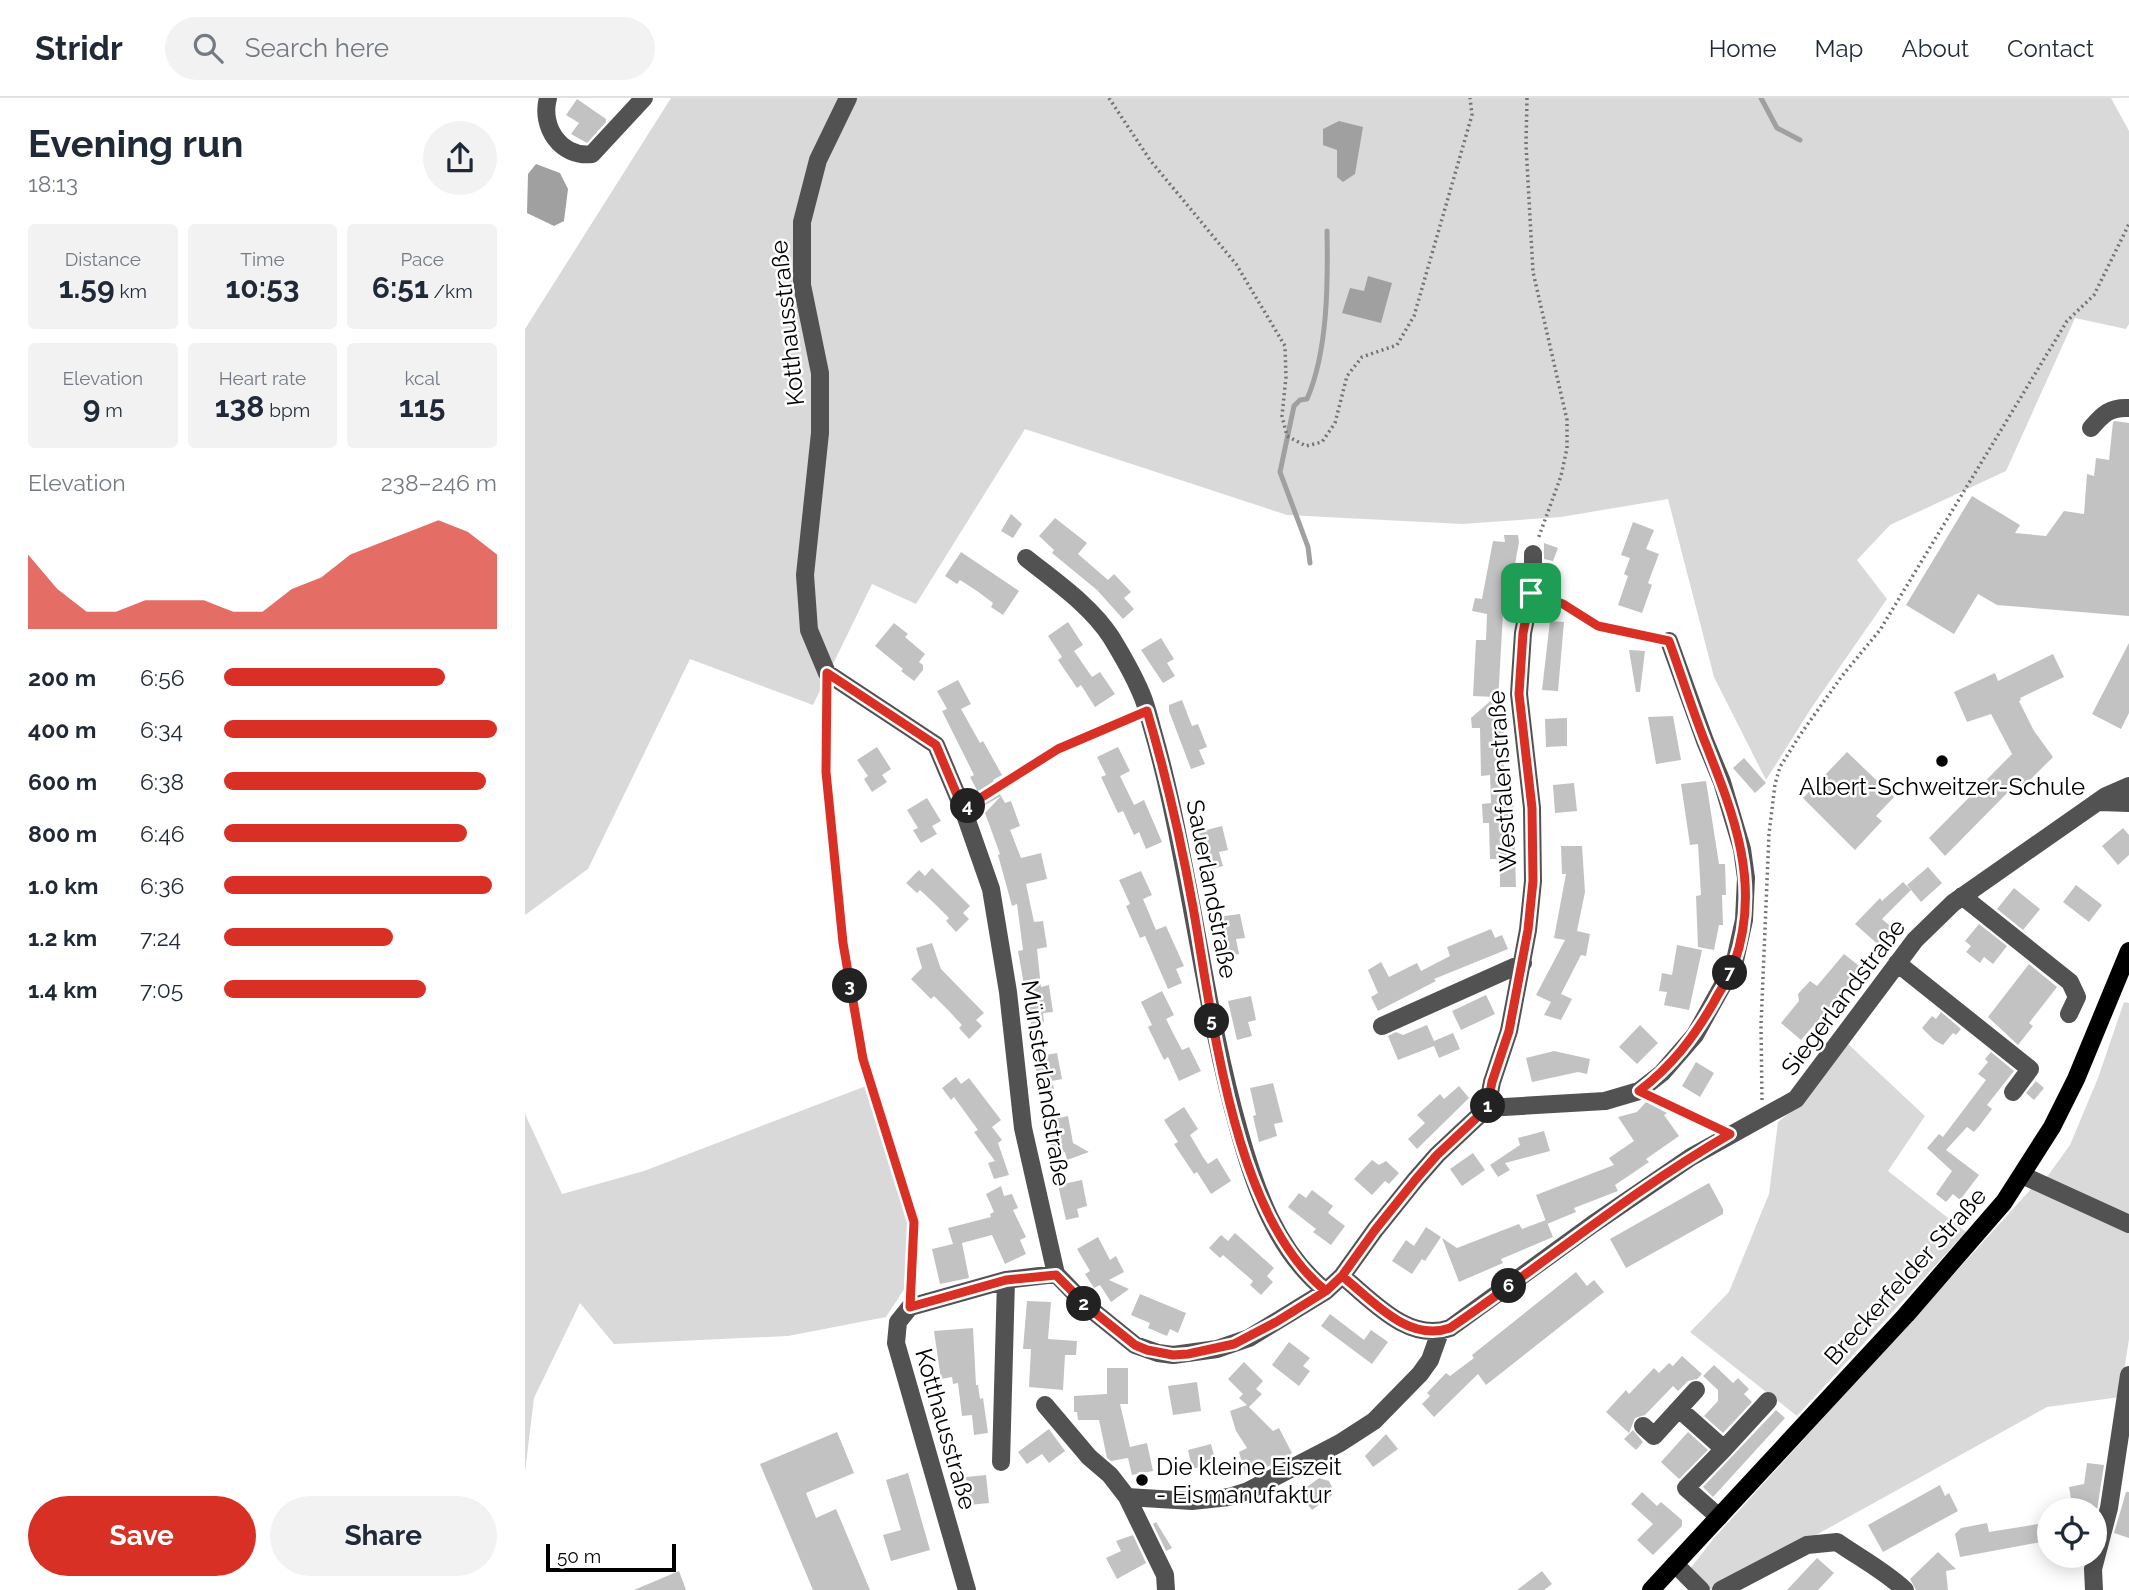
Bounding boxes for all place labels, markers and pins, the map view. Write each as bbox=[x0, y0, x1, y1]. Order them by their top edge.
pin bbox=[1501, 563, 1561, 623]
marker: Albert-Schweitzer-Schule bbox=[1934, 753, 1950, 769]
place label: Albert-Schweitzer-Schule bbox=[1799, 772, 2085, 801]
pin: 4 bbox=[951, 788, 985, 824]
pin: 7 bbox=[1713, 956, 1747, 990]
pin: 3 bbox=[833, 968, 867, 1004]
pin: 5 bbox=[1195, 1004, 1229, 1038]
pin: 1 bbox=[1471, 1088, 1506, 1124]
pin: 6 bbox=[1492, 1268, 1527, 1304]
pin: 2 bbox=[1067, 1286, 1101, 1322]
place label: Die kleine Eiszeit - Eismanufaktur bbox=[1156, 1452, 1342, 1509]
marker: Die kleine Eiszeit - Eismanufaktur bbox=[1134, 1472, 1150, 1488]

